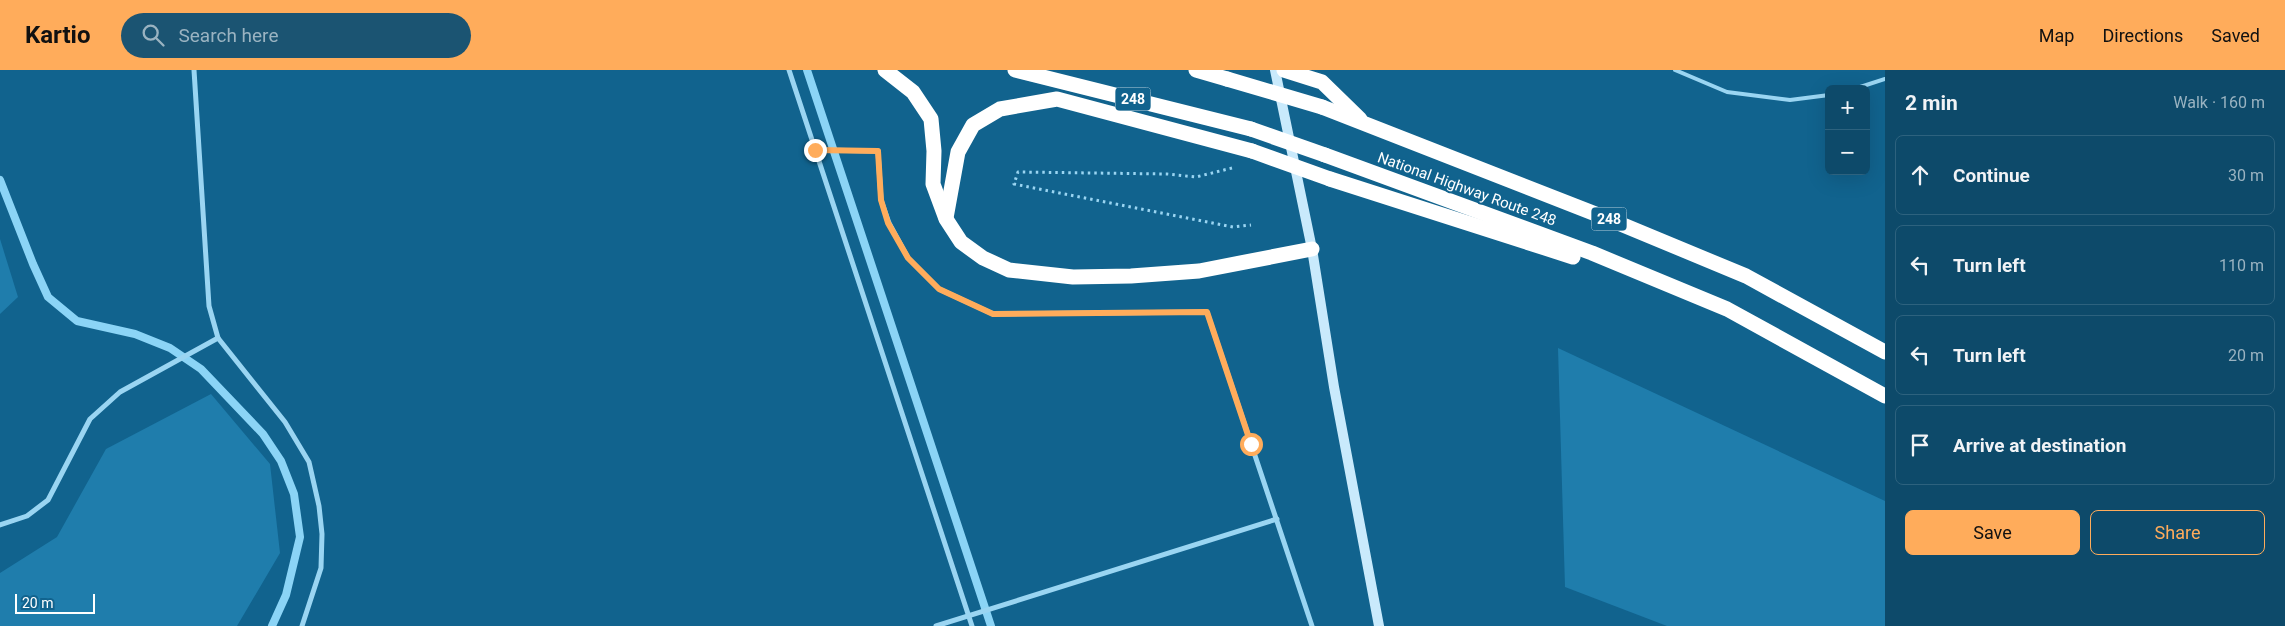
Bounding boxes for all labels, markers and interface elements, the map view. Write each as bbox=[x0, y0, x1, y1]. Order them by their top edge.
search box bbox=[121, 13, 471, 58]
text: Kartio bbox=[25, 21, 91, 49]
icon: search bbox=[139, 21, 167, 49]
text: Search here bbox=[179, 24, 278, 47]
text: Map bbox=[2039, 25, 2074, 46]
text: Directions bbox=[2102, 25, 2183, 46]
text: Saved bbox=[2211, 25, 2260, 46]
map controls bbox=[1825, 85, 1870, 175]
button: + bbox=[1825, 85, 1870, 130]
road number: 248 bbox=[1116, 88, 1150, 110]
text: 2 min bbox=[1905, 91, 1958, 115]
text: Walk · 160 m bbox=[2173, 93, 2265, 112]
button: − bbox=[1825, 130, 1870, 175]
route end bbox=[804, 139, 827, 162]
street label: National Highway Route 248 bbox=[1375, 148, 1559, 230]
icon: ahead bbox=[1906, 161, 1934, 189]
text: Continue bbox=[1953, 164, 2030, 187]
text: 30 m bbox=[2228, 166, 2264, 185]
road number: 248 bbox=[1592, 208, 1626, 230]
icon: left bbox=[1906, 251, 1934, 279]
text: Turn left bbox=[1953, 254, 2026, 277]
text: 110 m bbox=[2219, 256, 2264, 275]
icon: left bbox=[1906, 341, 1934, 369]
text: Turn left bbox=[1953, 344, 2026, 367]
text: 20 m bbox=[2228, 346, 2264, 365]
icon: arrive bbox=[1906, 431, 1934, 459]
route start bbox=[1240, 433, 1263, 456]
text: Arrive at destination bbox=[1953, 434, 2126, 457]
button: Save bbox=[1905, 510, 2080, 555]
button: Share bbox=[2090, 510, 2265, 555]
scale bar bbox=[15, 591, 95, 614]
text: 20 m bbox=[22, 595, 54, 611]

